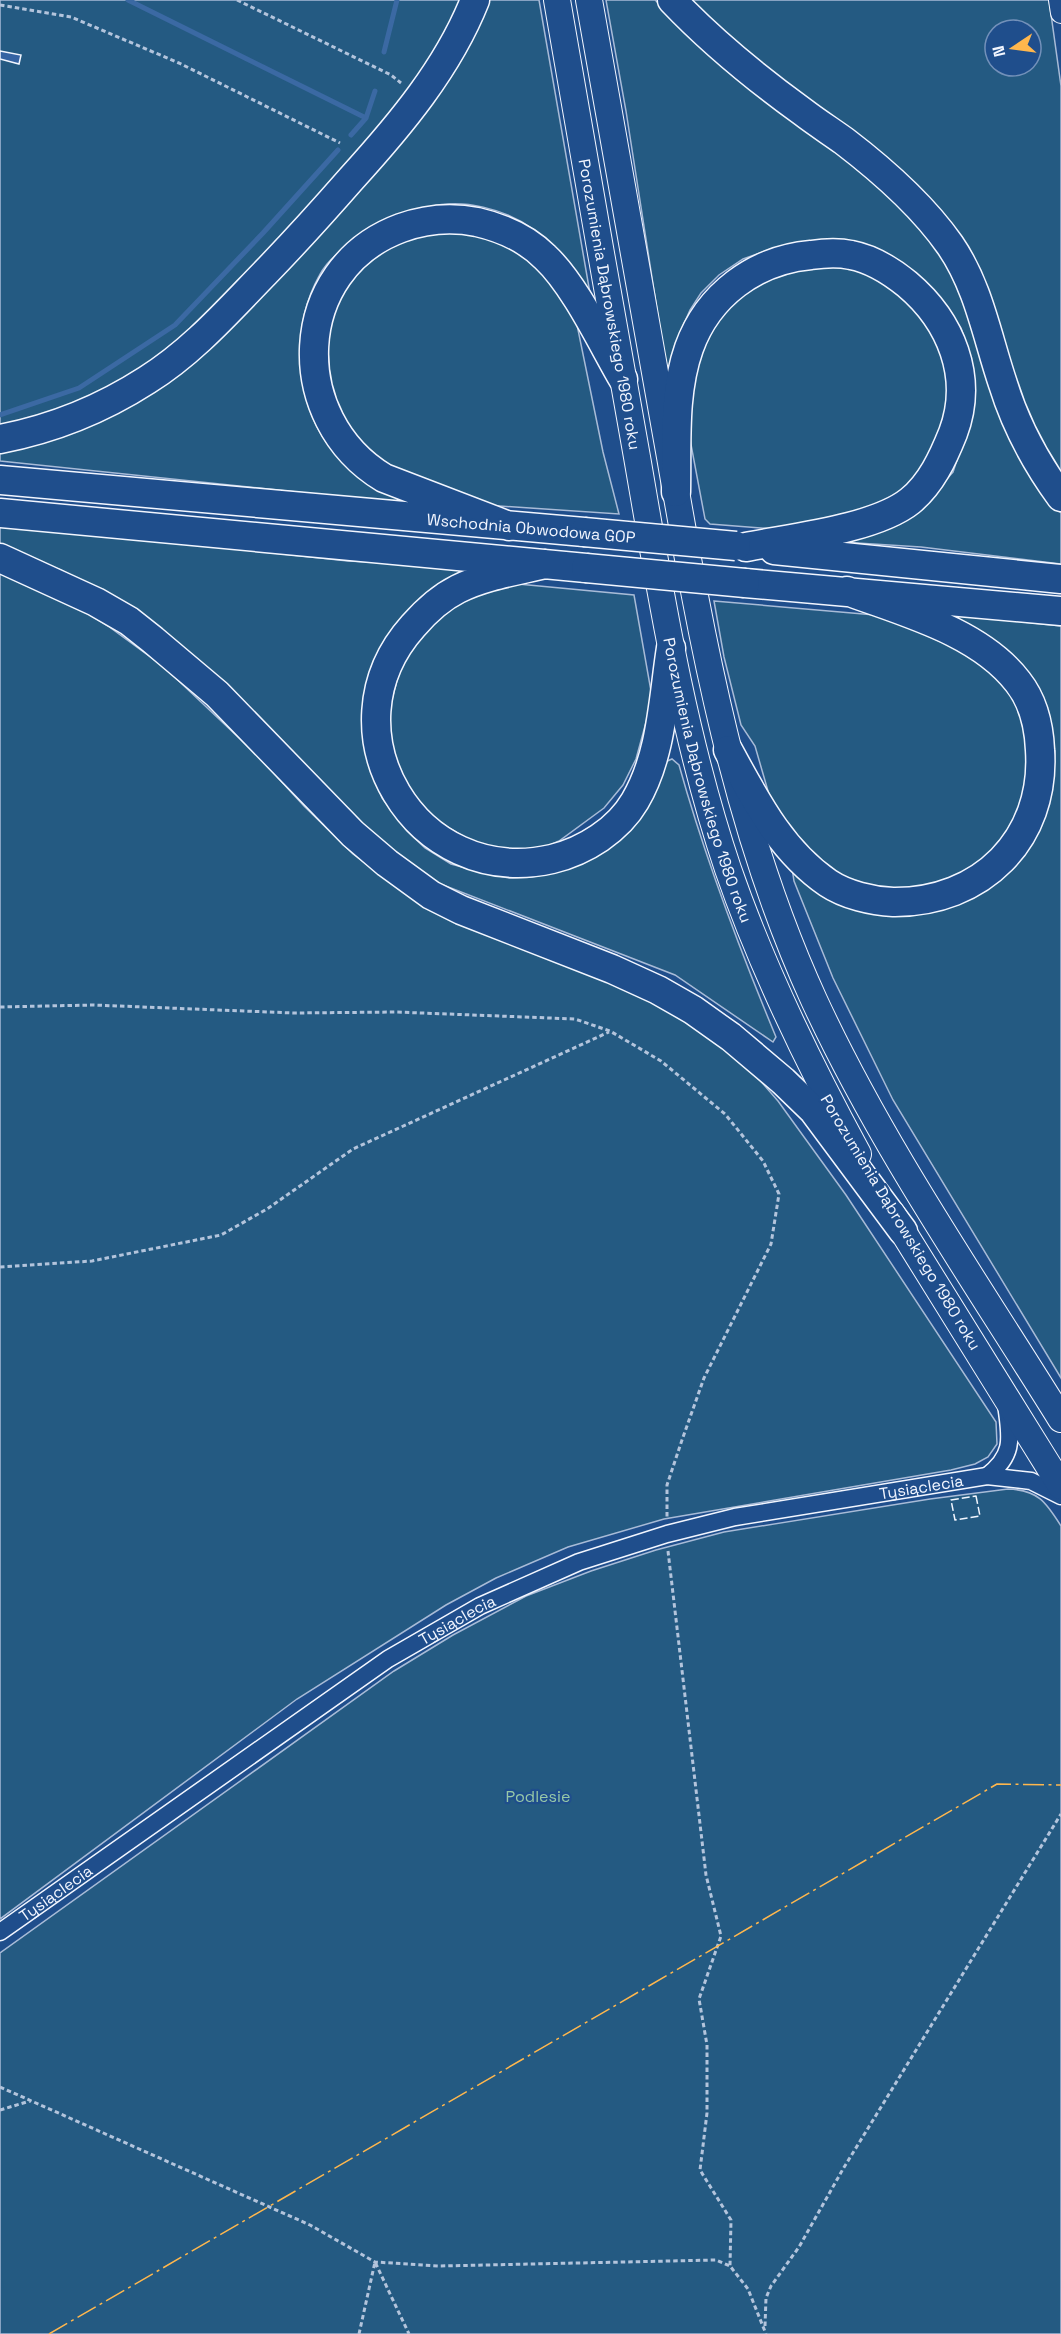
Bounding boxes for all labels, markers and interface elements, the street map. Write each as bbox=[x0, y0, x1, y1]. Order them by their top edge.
north arrow bbox=[983, 18, 1043, 78]
text: N bbox=[987, 44, 1010, 59]
street label: Porozumienia Dąbrowskiego 1980 roku bbox=[574, 157, 646, 452]
street label: Wschodnia Obwodowa GOP bbox=[426, 509, 637, 548]
street label: Porozumienia Dąbrowskiego 1980 roku bbox=[658, 636, 757, 926]
street label: Porozumienia Dąbrowskiego 1980 roku bbox=[816, 1091, 985, 1354]
street label: Tysiąclecia bbox=[878, 1470, 965, 1504]
street label: Tysiąclecia bbox=[415, 1590, 499, 1650]
park label: Podlesie bbox=[506, 1786, 570, 1807]
street label: Tysiąclecia bbox=[15, 1860, 97, 1926]

